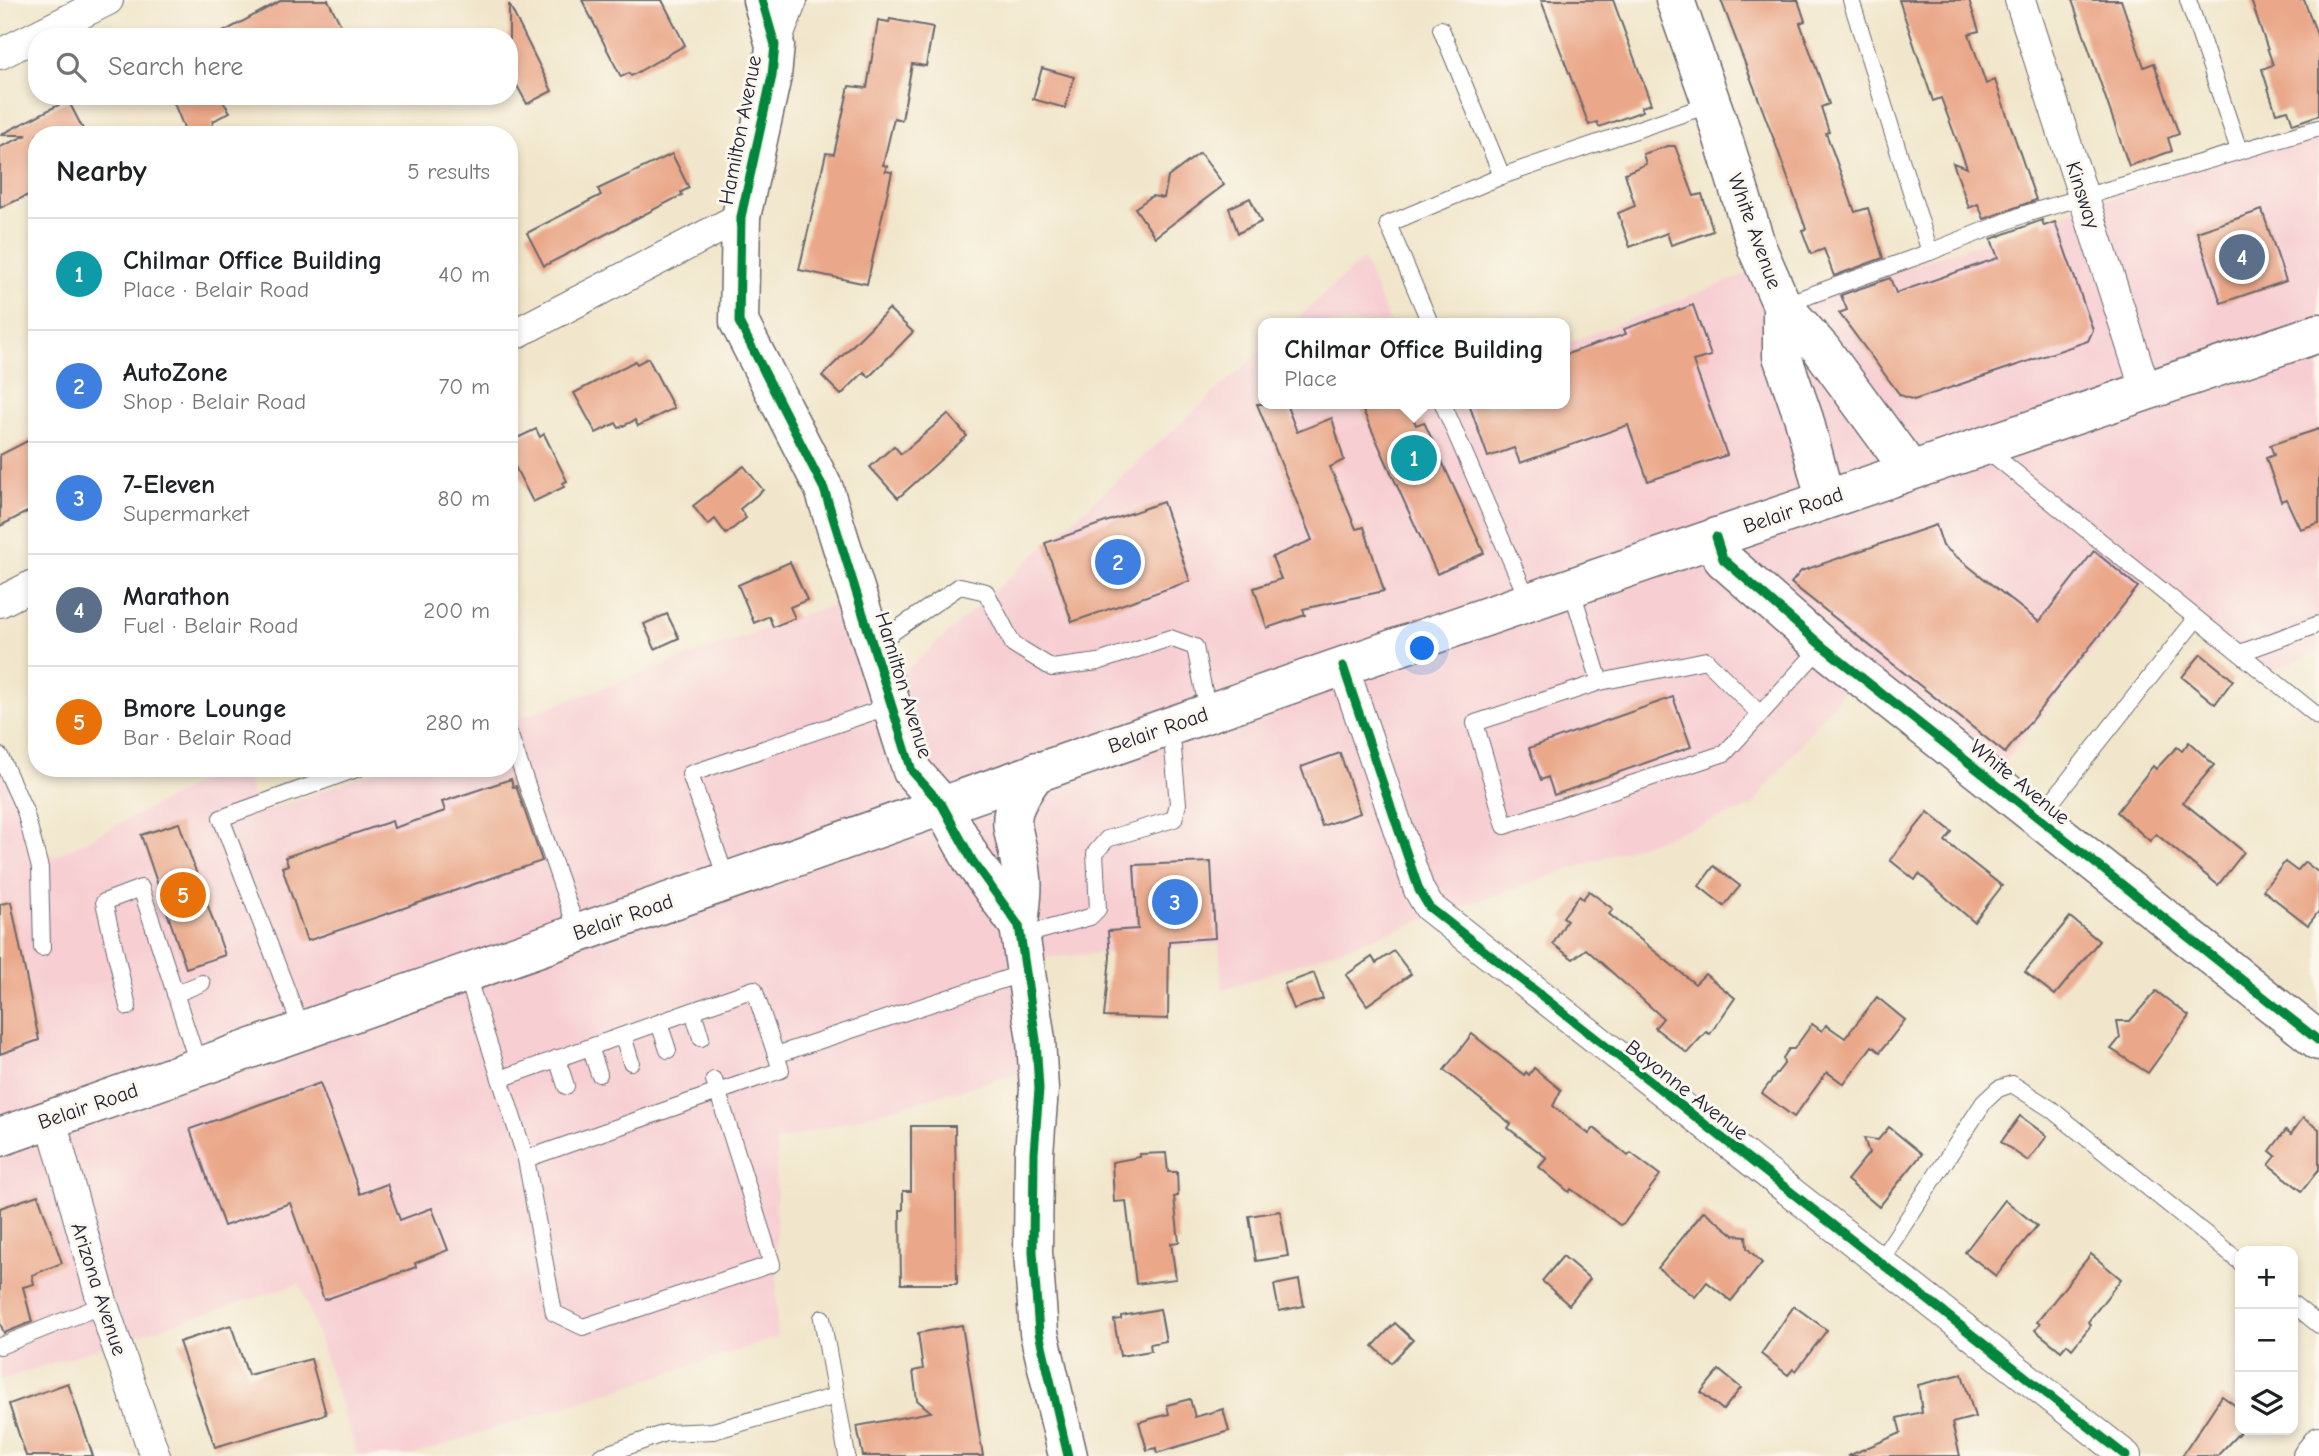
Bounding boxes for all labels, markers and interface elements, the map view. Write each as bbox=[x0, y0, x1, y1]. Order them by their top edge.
search box bbox=[28, 28, 518, 105]
icon: search bbox=[52, 48, 90, 86]
text: Search here bbox=[108, 52, 243, 82]
street label: Hamilton Avenue bbox=[714, 53, 766, 207]
text: Nearby bbox=[56, 154, 147, 189]
text: 5 results bbox=[407, 158, 490, 185]
street label: Kinsway bbox=[2061, 158, 2105, 232]
street label: White Avenue bbox=[1723, 170, 1787, 292]
pin: 4 bbox=[2219, 231, 2265, 283]
text: Chilmar Office Building bbox=[123, 246, 382, 276]
text: 1 bbox=[74, 261, 84, 288]
text: 40 m bbox=[438, 261, 490, 288]
text: Place · Belair Road bbox=[123, 276, 309, 303]
popup bbox=[1258, 318, 1570, 409]
text: Chilmar Office Building bbox=[1284, 335, 1544, 365]
text: AutoZone bbox=[123, 358, 227, 388]
text: Place bbox=[1284, 365, 1337, 392]
text: 2 bbox=[73, 373, 85, 400]
text: 70 m bbox=[438, 373, 490, 400]
text: Shop · Belair Road bbox=[123, 388, 306, 415]
pin: 1 bbox=[1391, 432, 1437, 484]
text: 7-Eleven bbox=[123, 470, 215, 500]
street label: Belair Road bbox=[1740, 482, 1846, 538]
text: 3 bbox=[73, 485, 85, 512]
text: 80 m bbox=[437, 485, 490, 512]
text: Supermarket bbox=[123, 500, 249, 527]
pin: 2 bbox=[1095, 536, 1141, 588]
text: Marathon bbox=[123, 582, 230, 612]
text: 4 bbox=[74, 597, 84, 624]
text: 200 m bbox=[423, 597, 490, 624]
street label: Hamilton Avenue bbox=[870, 609, 938, 761]
text: Fuel · Belair Road bbox=[123, 612, 298, 639]
your location bbox=[1405, 631, 1439, 665]
text: Bmore Lounge bbox=[123, 694, 286, 724]
street label: Belair Road bbox=[1105, 702, 1211, 758]
text: 5 bbox=[73, 709, 85, 736]
text: 280 m bbox=[425, 709, 490, 736]
text: Bar · Belair Road bbox=[123, 724, 292, 751]
street label: White Avenue bbox=[1965, 735, 2075, 829]
pin: 5 bbox=[160, 869, 206, 921]
pin: 3 bbox=[1152, 876, 1198, 928]
street label: Belair Road bbox=[570, 889, 676, 945]
street label: Bayonne Avenue bbox=[1621, 1035, 1753, 1145]
street label: Belair Road bbox=[35, 1078, 141, 1134]
street label: Arizona Avenue bbox=[66, 1219, 132, 1359]
map controls bbox=[2235, 1246, 2298, 1435]
button: + bbox=[2235, 1246, 2298, 1309]
button: − bbox=[2235, 1309, 2298, 1372]
button: layers bbox=[2235, 1372, 2298, 1435]

